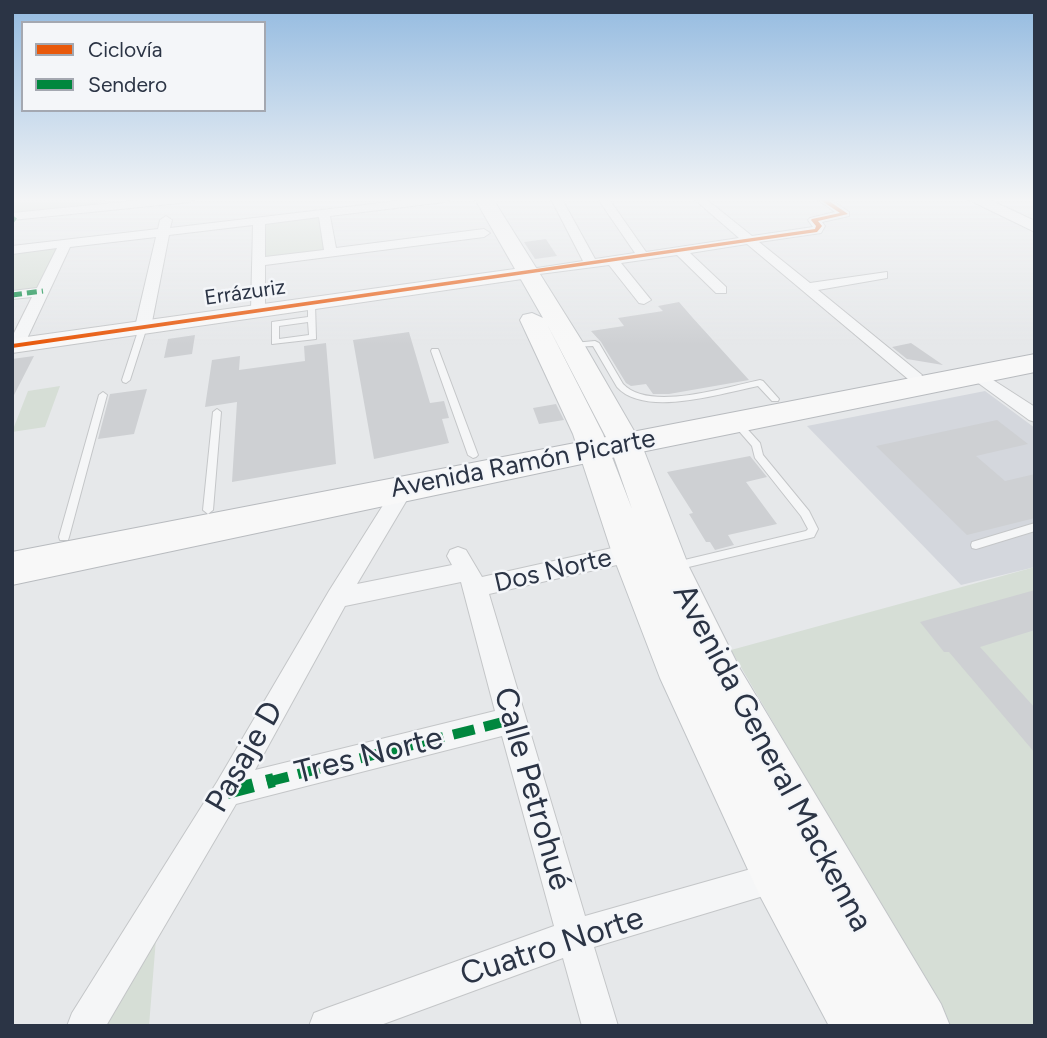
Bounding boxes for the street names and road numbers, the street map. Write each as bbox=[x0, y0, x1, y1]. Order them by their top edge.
street label: Errázuriz bbox=[203, 275, 287, 311]
street label: Avenida Ramón Picarte bbox=[388, 423, 658, 505]
street label: Dos Norte bbox=[491, 542, 615, 600]
street label: Avenida General Mackenna bbox=[664, 578, 880, 938]
street label: Calle Petrohué bbox=[485, 683, 579, 895]
street label: Pasaje D bbox=[198, 695, 292, 819]
street label: Tres Norte bbox=[291, 719, 447, 793]
street label: Cuatro Norte bbox=[456, 899, 648, 995]

